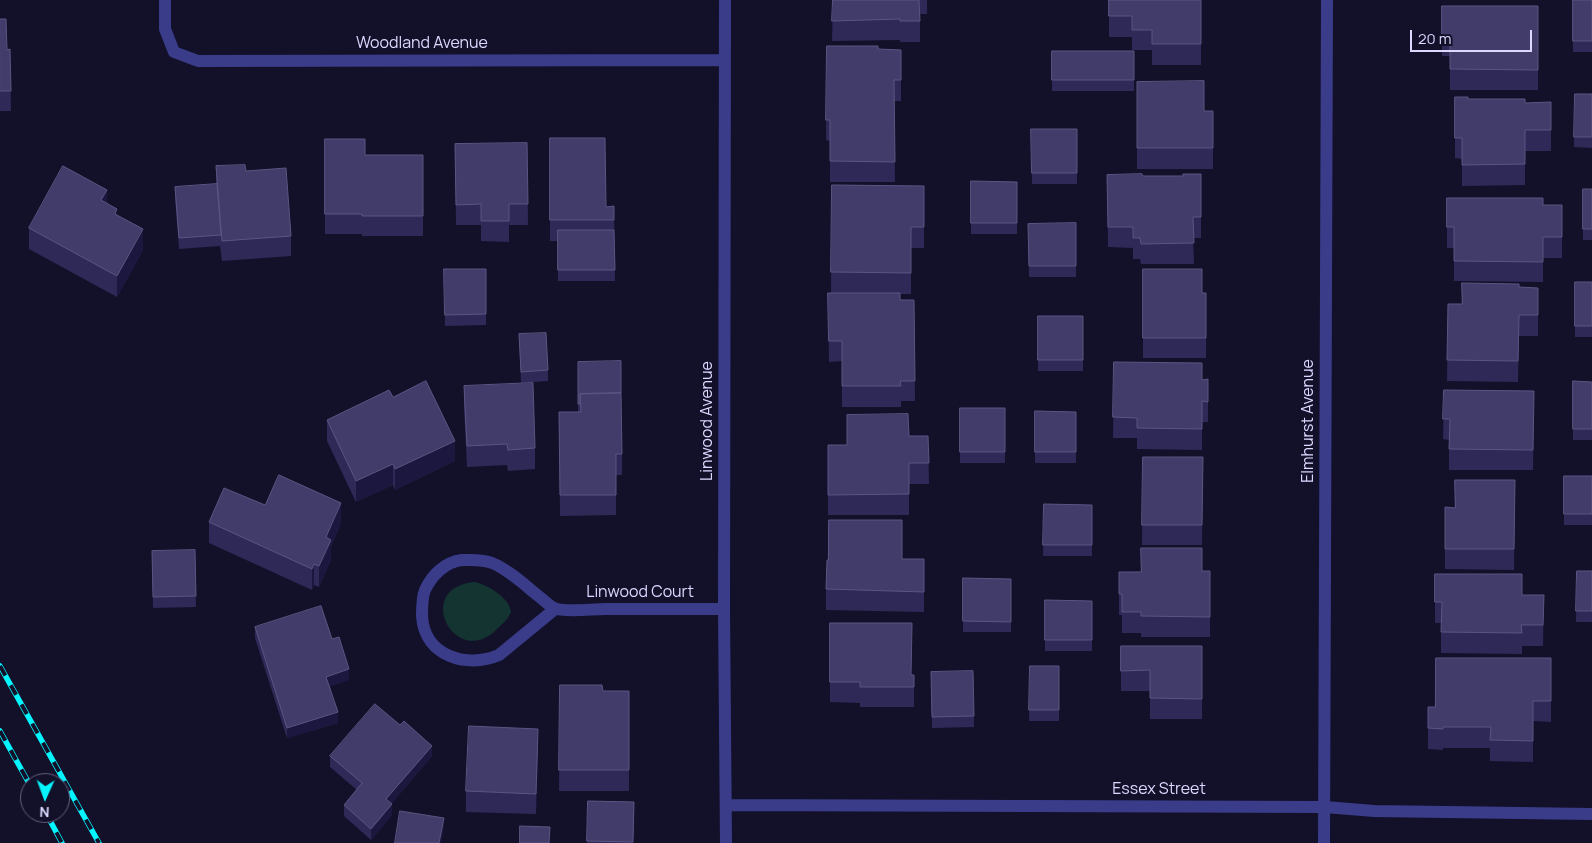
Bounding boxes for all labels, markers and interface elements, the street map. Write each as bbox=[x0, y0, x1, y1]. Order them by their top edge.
scale bar bbox=[1412, 20, 1534, 52]
text: 20 m bbox=[1418, 28, 1451, 49]
street label: Woodland Avenue bbox=[356, 34, 488, 54]
street label: Elmhurst Avenue bbox=[1299, 359, 1319, 483]
street label: Linwood Avenue bbox=[698, 361, 718, 481]
street label: Linwood Court bbox=[586, 583, 694, 603]
north arrow bbox=[20, 773, 70, 823]
street label: Essex Street bbox=[1112, 780, 1206, 800]
text: N bbox=[39, 803, 50, 822]

